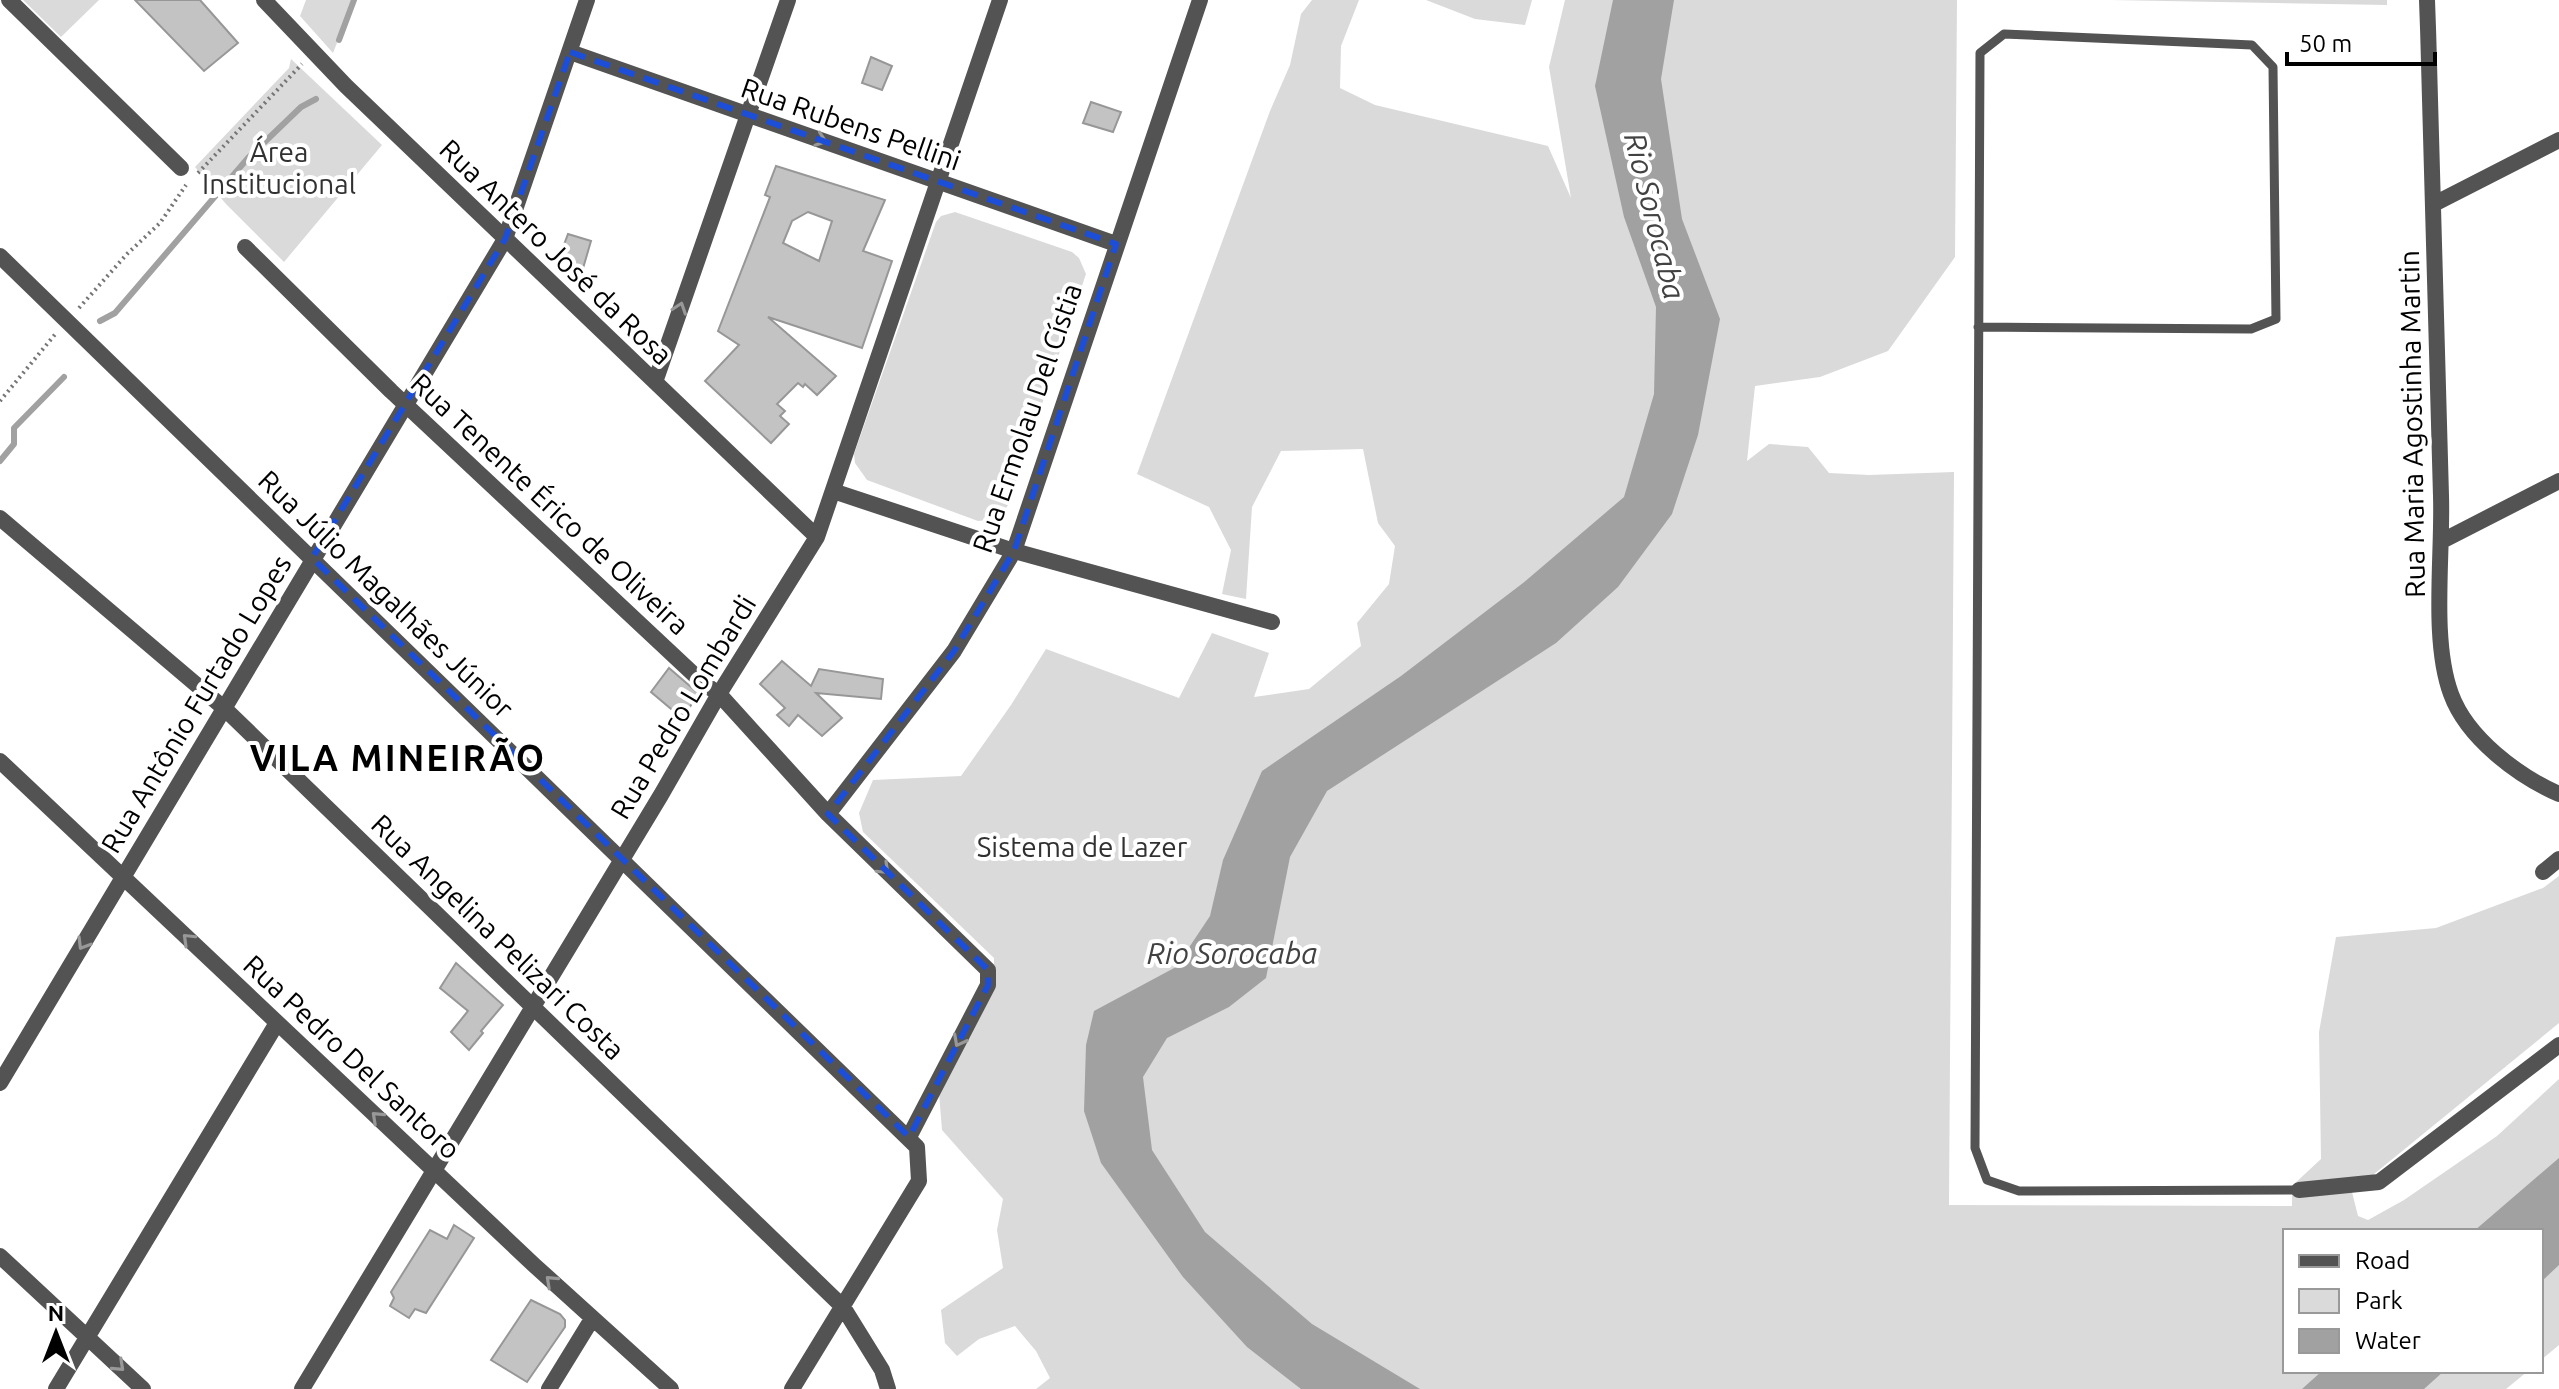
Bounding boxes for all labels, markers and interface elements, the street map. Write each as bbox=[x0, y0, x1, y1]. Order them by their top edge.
scale bar bbox=[2287, 16, 2435, 66]
text: 50 m bbox=[2299, 30, 2352, 57]
street label: Rua Rubens Pellini bbox=[737, 71, 965, 176]
water label: Rio Sorocaba bbox=[1618, 129, 1692, 303]
one-way arrow bbox=[814, 131, 828, 147]
street label: Rua Antero José da Rosa bbox=[434, 133, 679, 370]
park label: Área Institucional bbox=[202, 135, 356, 199]
street label: Rua Maria Agostinha Martin bbox=[2393, 250, 2430, 598]
street label: Rua Ermolau Del Cístia bbox=[966, 279, 1087, 556]
one-way arrow bbox=[671, 302, 687, 316]
street label: Rua Tenente Érico de Oliveira bbox=[405, 366, 696, 640]
street label: Rua Júlio Magalhães Júnior bbox=[253, 464, 520, 724]
street label: Rua Antônio Furtado Lopes bbox=[94, 549, 297, 858]
street label: Rua Pedro Lombardi bbox=[604, 589, 762, 824]
district label: VILA MINEIRÃO bbox=[250, 737, 546, 778]
street label: Rua Angelina Pelizari Costa bbox=[366, 808, 631, 1065]
park label: Sistema de Lazer bbox=[977, 831, 1188, 862]
one-way arrow bbox=[875, 859, 889, 874]
one-way arrow bbox=[183, 933, 197, 948]
one-way arrow bbox=[78, 935, 93, 950]
water label: Rio Sorocaba bbox=[1147, 936, 1317, 970]
street label: Rua Pedro Del Santoro bbox=[238, 948, 467, 1165]
one-way arrow bbox=[953, 1032, 968, 1047]
one-way arrow bbox=[372, 1112, 387, 1126]
legend bbox=[2283, 1229, 2543, 1373]
text: Road bbox=[2355, 1247, 2410, 1274]
one-way arrow bbox=[546, 1275, 560, 1290]
text: Park bbox=[2355, 1287, 2403, 1314]
north arrow bbox=[16, 1293, 96, 1373]
text: N bbox=[48, 1300, 64, 1325]
text: Water bbox=[2355, 1327, 2421, 1354]
one-way arrow bbox=[109, 1357, 124, 1371]

